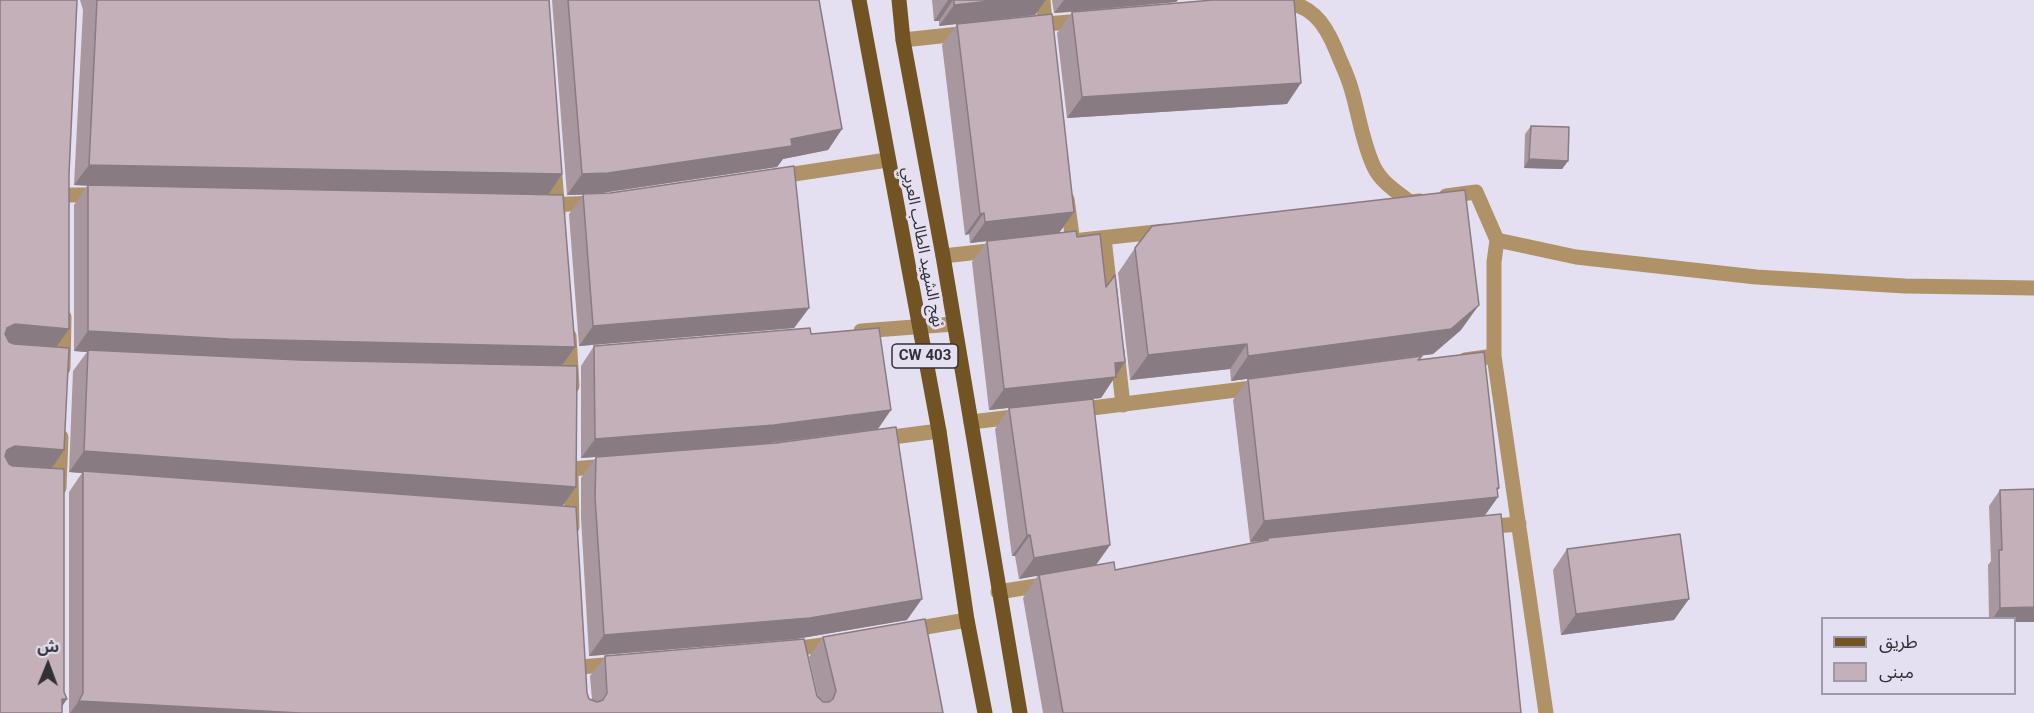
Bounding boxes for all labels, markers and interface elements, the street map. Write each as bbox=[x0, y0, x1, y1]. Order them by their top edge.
street label: نهج الشهيد الطالب العربي bbox=[897, 165, 947, 329]
road number: CW 403 bbox=[892, 344, 958, 368]
legend bbox=[1821, 617, 2016, 695]
text: طريق bbox=[1879, 631, 1918, 652]
north arrow bbox=[18, 635, 78, 695]
text: ش bbox=[37, 637, 59, 656]
text: مبنى bbox=[1879, 661, 1914, 682]

